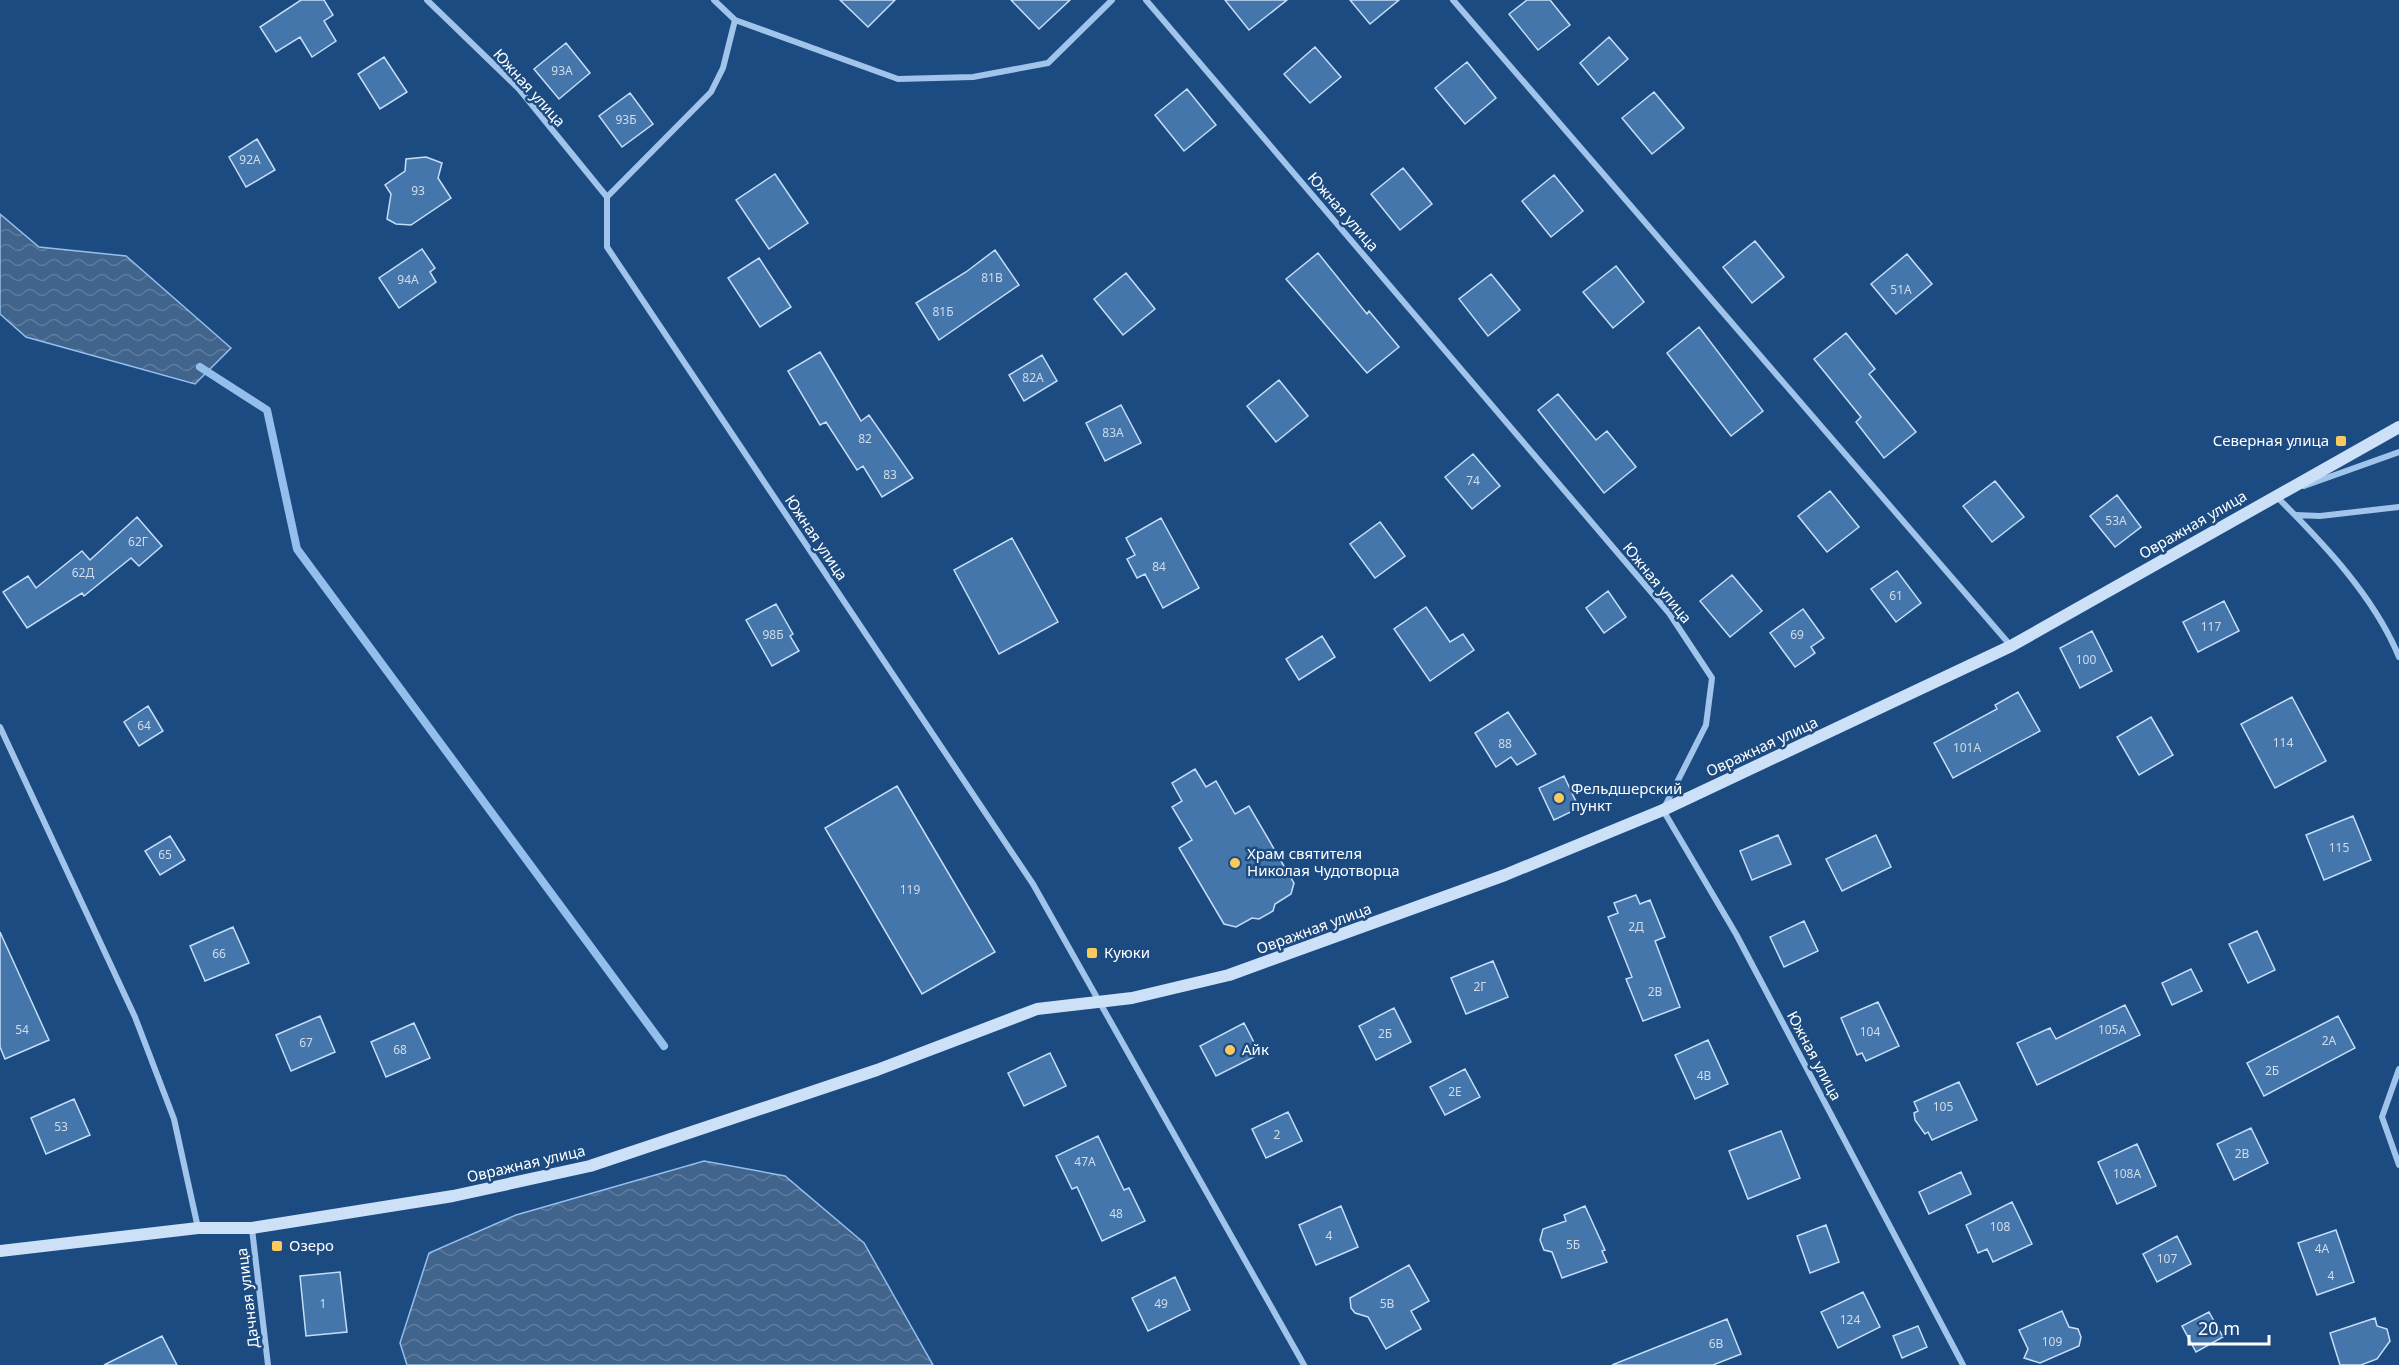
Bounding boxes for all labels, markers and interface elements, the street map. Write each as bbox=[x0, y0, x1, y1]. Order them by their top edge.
street label: Южная улица bbox=[489, 44, 570, 131]
house number: 93А bbox=[551, 62, 573, 79]
house number: 93Б bbox=[615, 111, 637, 128]
house number: 92А bbox=[239, 151, 261, 168]
street label: Южная улица bbox=[1304, 168, 1384, 255]
house number: 93 bbox=[411, 182, 425, 199]
house number: 81В bbox=[981, 269, 1003, 286]
house number: 94А bbox=[397, 271, 419, 288]
house number: 51А bbox=[1890, 281, 1912, 298]
house number: 81Б bbox=[932, 303, 954, 320]
house number: 82А bbox=[1022, 369, 1044, 386]
house number: 83А bbox=[1102, 424, 1124, 441]
house number: 82 bbox=[858, 430, 872, 447]
place label: Северная улица bbox=[2213, 430, 2329, 450]
marker: Северная улица bbox=[2334, 434, 2348, 448]
house number: 83 bbox=[883, 466, 897, 483]
house number: 74 bbox=[1466, 472, 1480, 489]
street label: Овражная улица bbox=[2135, 485, 2250, 563]
street label: Южная улица bbox=[781, 491, 853, 584]
house number: 53А bbox=[2105, 512, 2127, 529]
house number: 62Г bbox=[128, 533, 148, 550]
street label: Южная улица bbox=[1619, 538, 1697, 627]
house number: 84 bbox=[1152, 558, 1166, 575]
house number: 62Д bbox=[72, 564, 94, 581]
house number: 61 bbox=[1889, 587, 1903, 604]
house number: 117 bbox=[2201, 618, 2221, 635]
house number: 98Б bbox=[762, 626, 784, 643]
house number: 69 bbox=[1790, 626, 1804, 643]
house number: 100 bbox=[2076, 651, 2096, 668]
street label: Овражная улица bbox=[1702, 711, 1821, 781]
house number: 64 bbox=[137, 717, 151, 734]
house number: 114 bbox=[2273, 734, 2293, 751]
house number: 88 bbox=[1498, 735, 1512, 752]
house number: 101А bbox=[1953, 739, 1981, 756]
place label: Фельдшерский пункт bbox=[1571, 778, 1682, 815]
marker: Фельдшерский пункт bbox=[1552, 791, 1566, 805]
house number: 115 bbox=[2329, 839, 2349, 856]
place label: Храм святителя Николая Чудотворца bbox=[1247, 843, 1400, 880]
house number: 65 bbox=[158, 846, 172, 863]
marker: Храм святителя Николая Чудотворца bbox=[1228, 856, 1242, 870]
house number: 119 bbox=[900, 881, 920, 898]
street label: Овражная улица bbox=[1253, 898, 1374, 958]
house number: 2Д bbox=[1628, 918, 1644, 935]
place label: Куюки bbox=[1104, 942, 1150, 962]
house number: 66 bbox=[212, 945, 226, 962]
marker: Куюки bbox=[1085, 946, 1099, 960]
house number: 2Г bbox=[1474, 978, 1486, 995]
house number: 2В bbox=[1648, 983, 1663, 1000]
street label: Южная улица bbox=[1783, 1007, 1847, 1104]
house number: 54 bbox=[15, 1021, 29, 1038]
house number: 105А bbox=[2098, 1021, 2126, 1038]
house number: 104 bbox=[1860, 1023, 1880, 1040]
house number: 2Б bbox=[1378, 1025, 1392, 1042]
house number: 2А bbox=[2322, 1032, 2337, 1049]
house number: 67 bbox=[299, 1034, 313, 1051]
place label: Айк bbox=[1242, 1039, 1269, 1059]
house number: 68 bbox=[393, 1041, 407, 1058]
marker: Айк bbox=[1223, 1043, 1237, 1057]
house number: 2Б bbox=[2265, 1062, 2279, 1079]
house number: 4В bbox=[1697, 1067, 1712, 1084]
house number: 2Е bbox=[1448, 1083, 1462, 1100]
house number: 105 bbox=[1933, 1098, 1953, 1115]
house number: 53 bbox=[54, 1118, 68, 1135]
house number: 2 bbox=[1274, 1126, 1281, 1143]
street label: Овражная улица bbox=[465, 1140, 587, 1186]
house number: 2В bbox=[2235, 1145, 2250, 1162]
house number: 47А bbox=[1074, 1153, 1096, 1170]
house number: 108А bbox=[2113, 1165, 2141, 1182]
house number: 48 bbox=[1109, 1205, 1123, 1222]
house number: 108 bbox=[1990, 1218, 2010, 1235]
house number: 4 bbox=[1326, 1227, 1333, 1244]
place label: Озеро bbox=[289, 1235, 334, 1255]
house number: 5Б bbox=[1566, 1236, 1580, 1253]
marker: Озеро bbox=[270, 1239, 284, 1253]
house number: 4А bbox=[2315, 1240, 2330, 1257]
street label: Дачная улица bbox=[231, 1247, 263, 1349]
house number: 107 bbox=[2157, 1250, 2177, 1267]
house number: 4 bbox=[2328, 1267, 2335, 1284]
house number: 1 bbox=[320, 1295, 326, 1312]
house number: 49 bbox=[1154, 1295, 1168, 1312]
house number: 5В bbox=[1380, 1295, 1395, 1312]
scale bar bbox=[2189, 1308, 2268, 1346]
house number: 124 bbox=[1840, 1311, 1860, 1328]
text: 20 m bbox=[2198, 1316, 2240, 1340]
house number: 109 bbox=[2042, 1333, 2062, 1350]
house number: 6В bbox=[1709, 1335, 1724, 1352]

